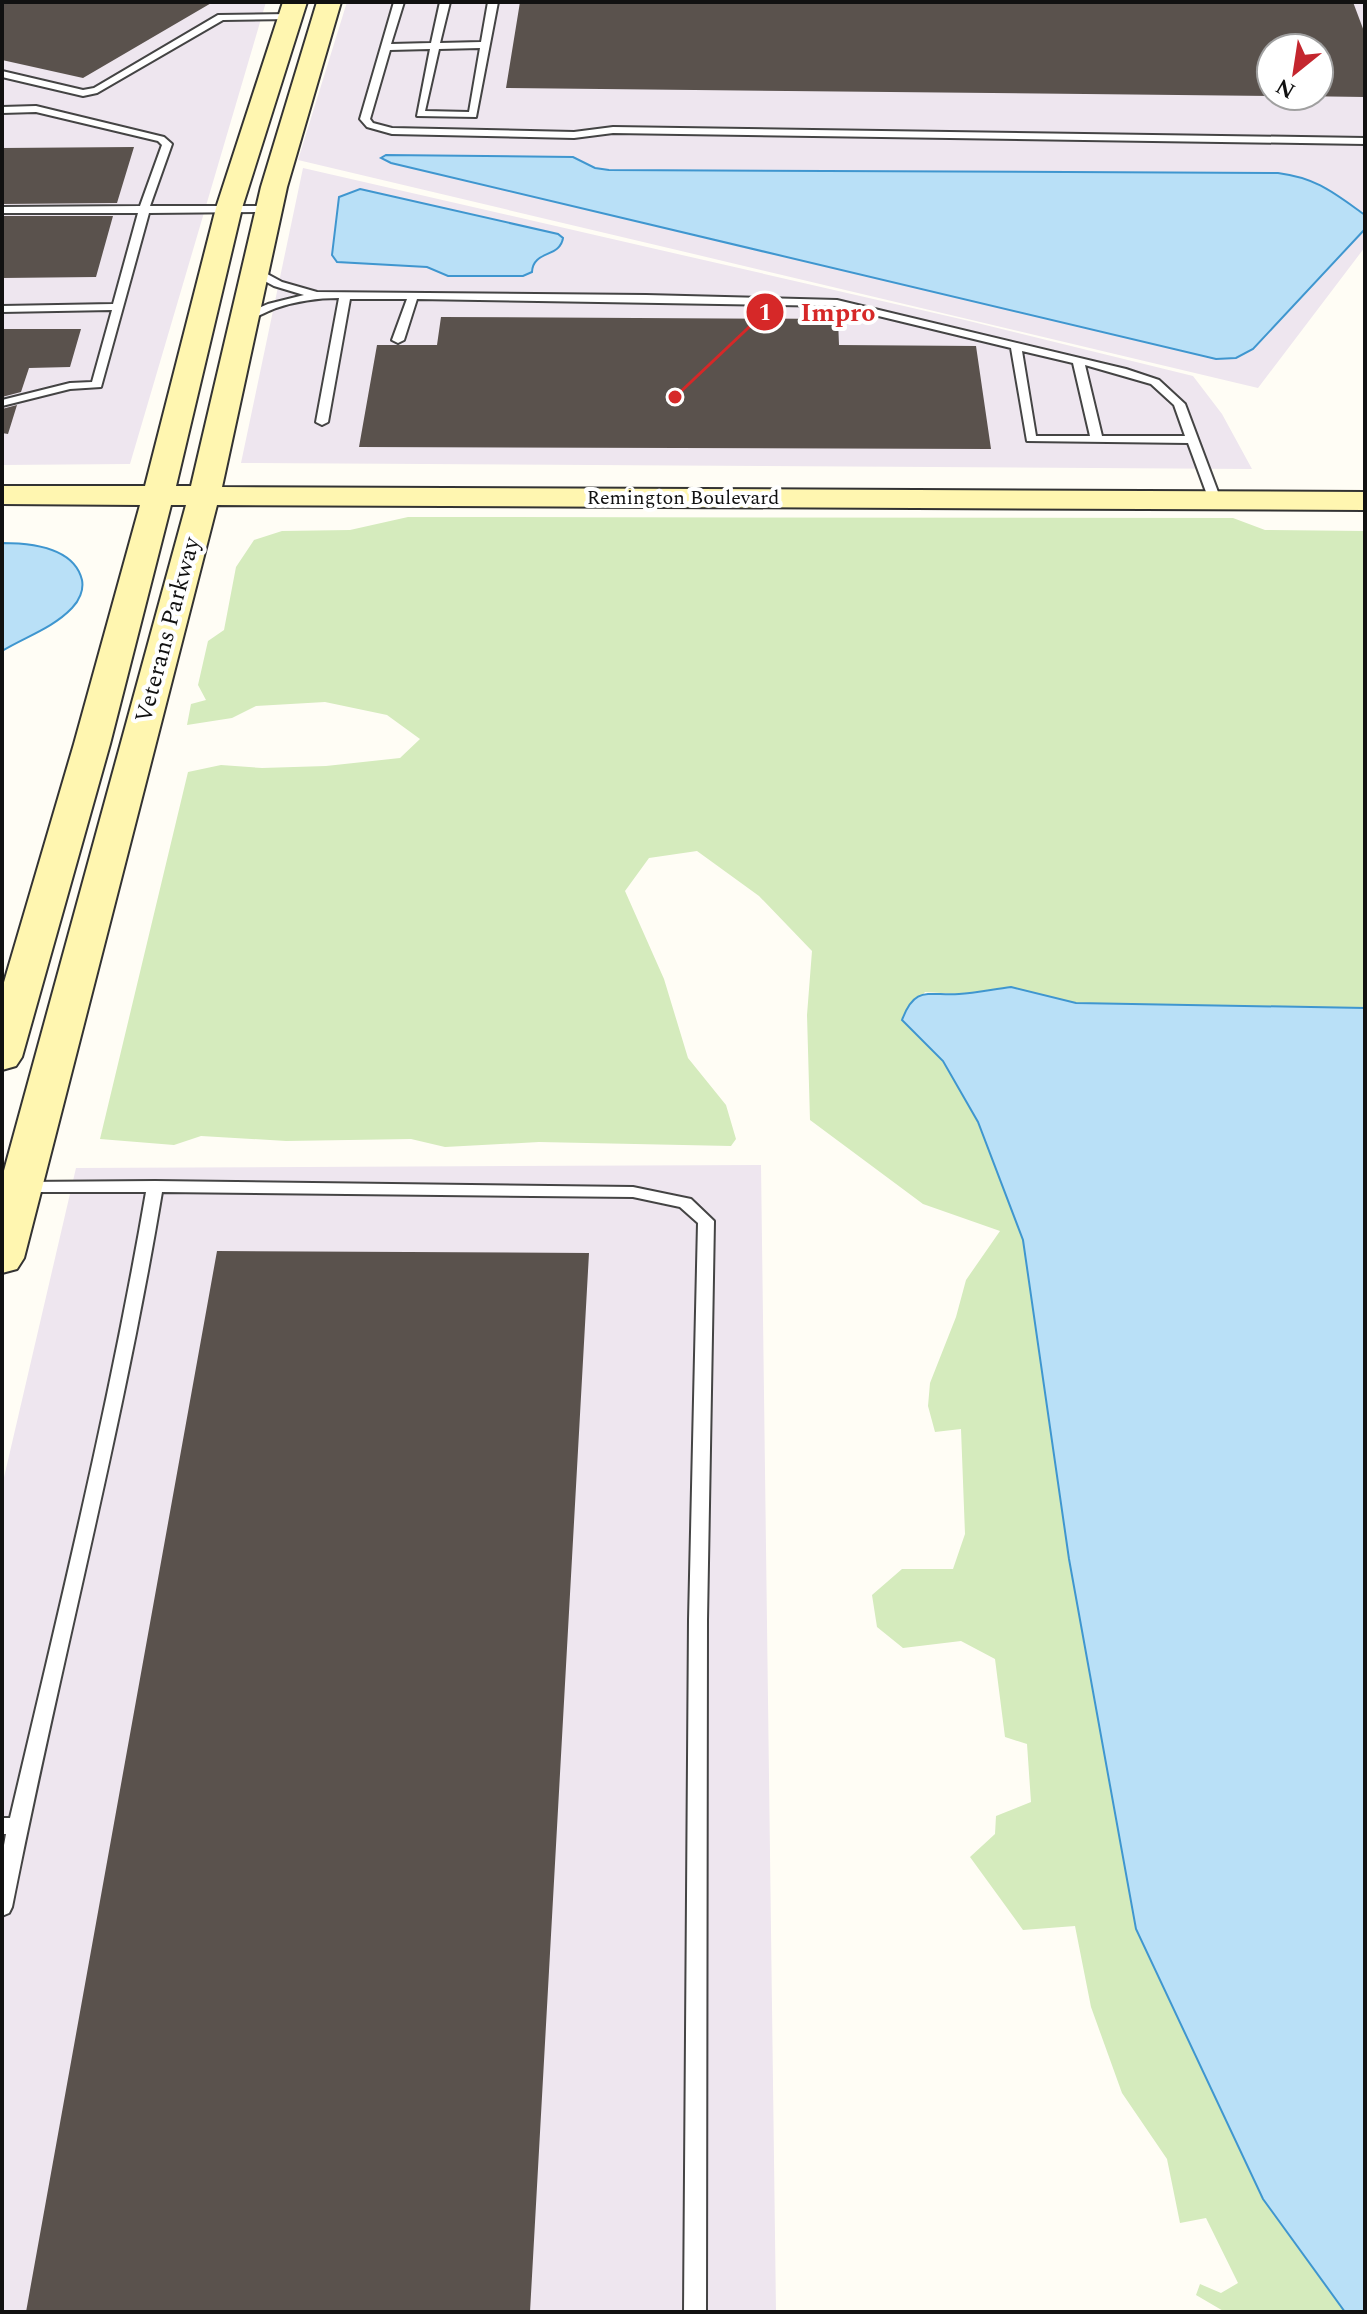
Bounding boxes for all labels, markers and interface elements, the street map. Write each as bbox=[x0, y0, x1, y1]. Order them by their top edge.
north arrow bbox=[1255, 32, 1335, 112]
text: N bbox=[1270, 69, 1302, 107]
callout: Impro bbox=[745, 287, 892, 337]
text: Impro bbox=[801, 293, 875, 333]
text: 1 bbox=[758, 295, 772, 331]
street label: Remington Boulevard bbox=[587, 483, 779, 513]
street label: Veterans Parkway bbox=[126, 532, 210, 727]

